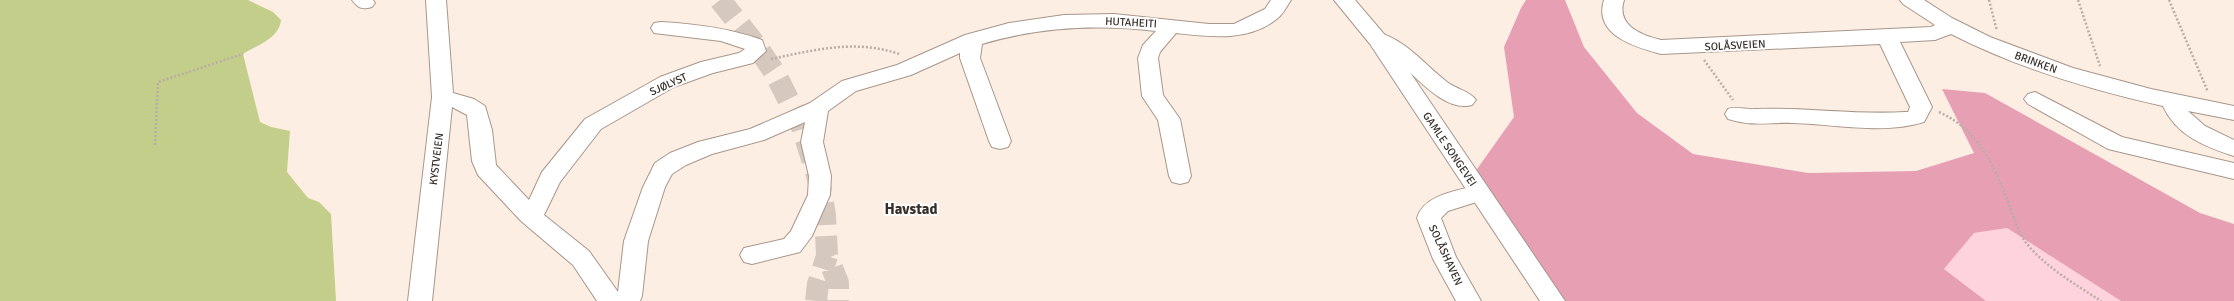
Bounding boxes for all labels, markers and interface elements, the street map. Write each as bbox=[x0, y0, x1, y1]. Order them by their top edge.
street label: HUTAHEITI bbox=[1105, 15, 1157, 30]
street label: SOLÅSVEIEN bbox=[1704, 36, 1766, 54]
street label: BRINKEN bbox=[2013, 49, 2059, 76]
street label: SJØLYST bbox=[648, 70, 689, 98]
street label: GAMLE SONGEVEI bbox=[1420, 110, 1479, 189]
street label: KYSTVEIEN bbox=[427, 132, 446, 186]
district label: Havstad bbox=[885, 200, 937, 218]
street label: SOLÅSHAVEN bbox=[1426, 222, 1466, 288]

